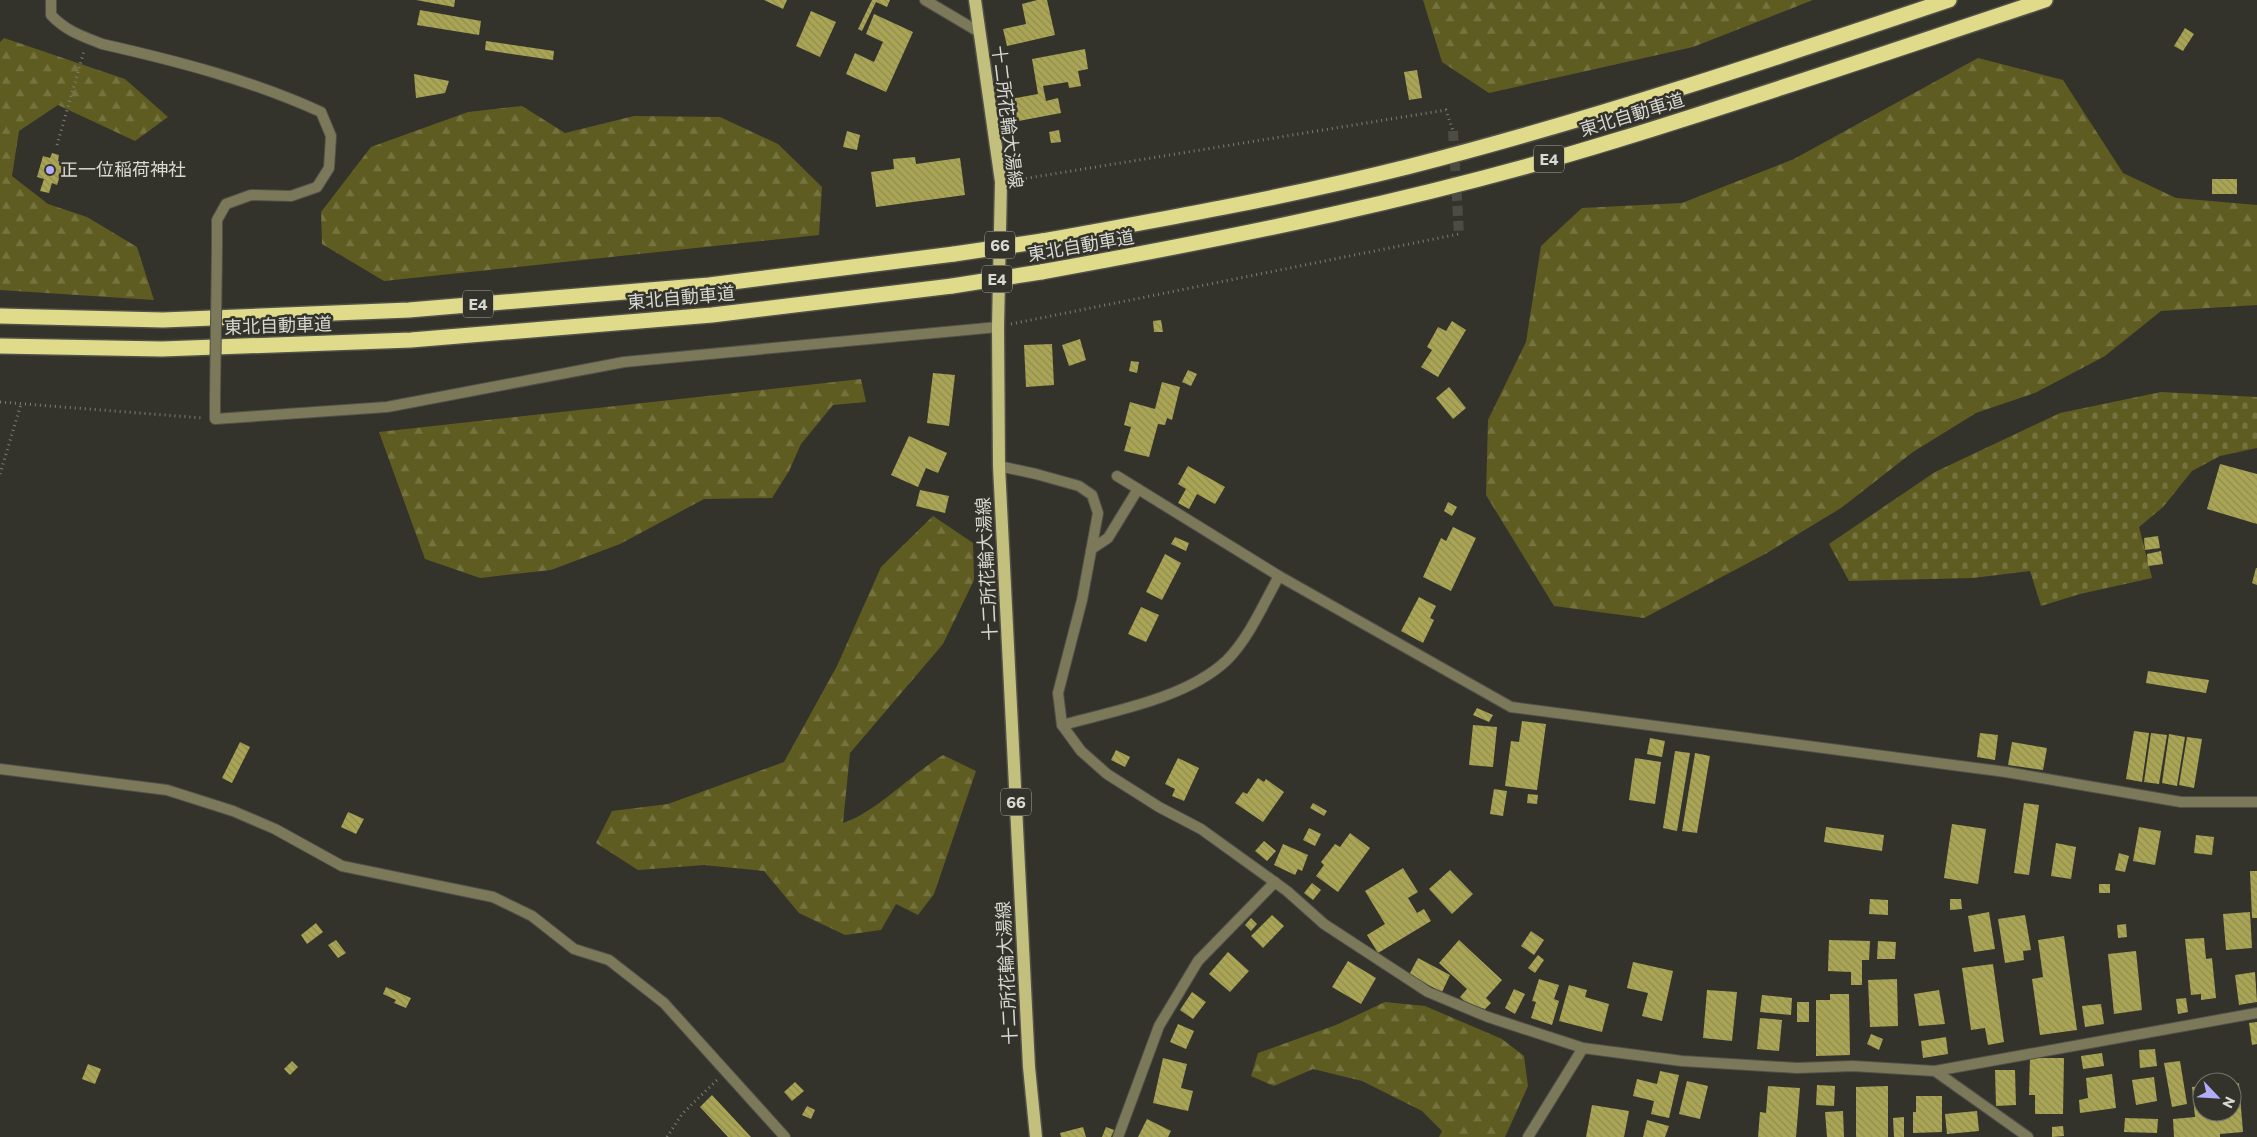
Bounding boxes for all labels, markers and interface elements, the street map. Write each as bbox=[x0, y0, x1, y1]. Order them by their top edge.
street label: 十二所花輪大湯線 bbox=[988, 44, 1028, 190]
street label: 東北自動車道 bbox=[1577, 88, 1687, 140]
road number: E4 bbox=[1534, 146, 1564, 172]
place label: 正一位稲荷神社 bbox=[60, 158, 186, 180]
marker: 正一位稲荷神社 bbox=[44, 164, 56, 176]
street label: 東北自動車道 bbox=[1026, 225, 1136, 265]
road number: 66 bbox=[985, 232, 1015, 258]
road number: E4 bbox=[982, 266, 1012, 292]
street label: 東北自動車道 bbox=[626, 281, 736, 313]
road number: E4 bbox=[463, 290, 493, 318]
street label: 東北自動車道 bbox=[224, 312, 332, 338]
street label: 十二所花輪大湯線 bbox=[971, 497, 1001, 642]
road number: 66 bbox=[1001, 789, 1031, 816]
street label: 十二所花輪大湯線 bbox=[991, 901, 1021, 1046]
north arrow bbox=[2192, 1072, 2242, 1122]
text: N bbox=[2219, 1094, 2239, 1111]

